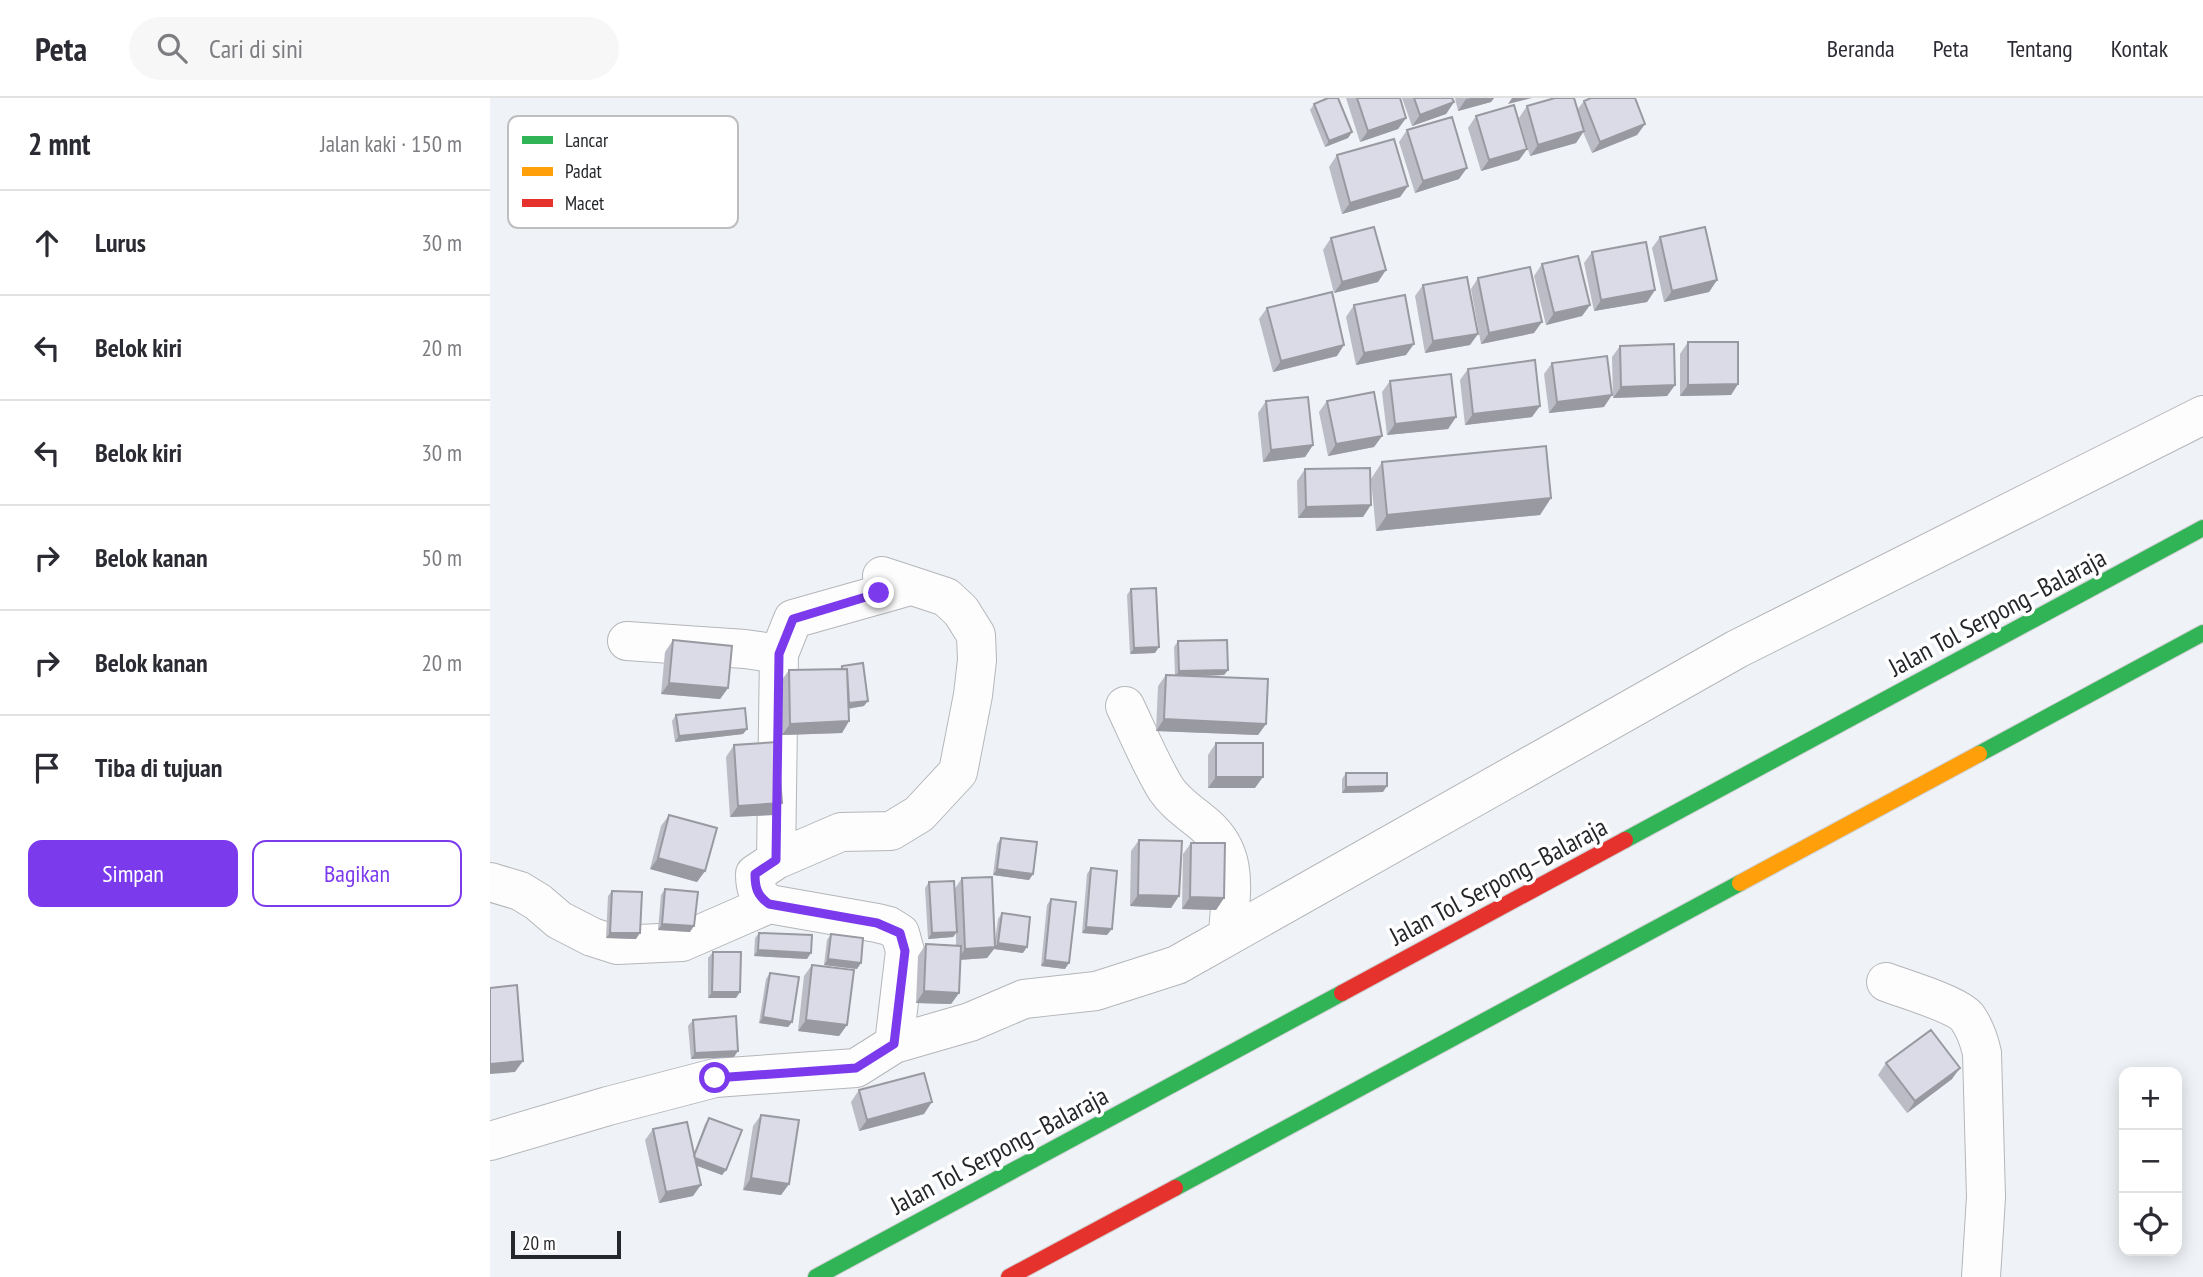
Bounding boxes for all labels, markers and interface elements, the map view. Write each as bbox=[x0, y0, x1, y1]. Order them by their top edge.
search box bbox=[129, 17, 619, 80]
text: Peta bbox=[35, 27, 87, 70]
icon: search bbox=[153, 29, 191, 67]
text: Cari di sini bbox=[209, 32, 303, 65]
text: Beranda bbox=[1827, 33, 1895, 64]
text: Peta bbox=[1933, 33, 1969, 64]
text: Tentang bbox=[2007, 33, 2073, 64]
text: Kontak bbox=[2111, 33, 2168, 64]
legend bbox=[508, 116, 738, 228]
text: 2 mnt bbox=[28, 124, 91, 163]
text: Lancar bbox=[565, 128, 609, 152]
text: Jalan kaki · 150 m bbox=[320, 129, 462, 158]
text: Padat bbox=[565, 159, 602, 183]
text: Macet bbox=[565, 191, 605, 215]
icon: ahead bbox=[28, 224, 66, 262]
text: Lurus bbox=[95, 226, 146, 259]
text: 30 m bbox=[421, 228, 462, 257]
icon: left bbox=[28, 329, 66, 367]
text: Belok kiri bbox=[95, 331, 182, 364]
text: 20 m bbox=[421, 333, 462, 362]
icon: left bbox=[28, 434, 66, 472]
text: Belok kiri bbox=[95, 436, 182, 469]
text: 30 m bbox=[421, 438, 462, 467]
icon: right bbox=[28, 539, 66, 577]
text: Belok kanan bbox=[95, 541, 208, 574]
street label: Jalan Tol Serpong–Balaraja bbox=[1882, 541, 2111, 684]
text: 50 m bbox=[421, 543, 462, 572]
route end bbox=[863, 577, 894, 608]
icon: right bbox=[28, 644, 66, 682]
text: Belok kanan bbox=[95, 646, 208, 679]
text: 20 m bbox=[421, 648, 462, 677]
icon: arrive bbox=[28, 749, 66, 787]
text: Tiba di tujuan bbox=[95, 751, 223, 784]
street label: Jalan Tol Serpong–Balaraja bbox=[1383, 810, 1612, 953]
button: Simpan bbox=[28, 840, 238, 907]
button: Bagikan bbox=[252, 840, 462, 907]
route start bbox=[699, 1062, 730, 1093]
map controls bbox=[2119, 1067, 2182, 1256]
button: + bbox=[2119, 1067, 2182, 1130]
street label: Jalan Tol Serpong–Balaraja bbox=[884, 1079, 1113, 1222]
button: − bbox=[2119, 1130, 2182, 1193]
button: locate bbox=[2119, 1193, 2182, 1256]
scale bar bbox=[511, 1228, 621, 1260]
text: 20 m bbox=[522, 1231, 556, 1255]

